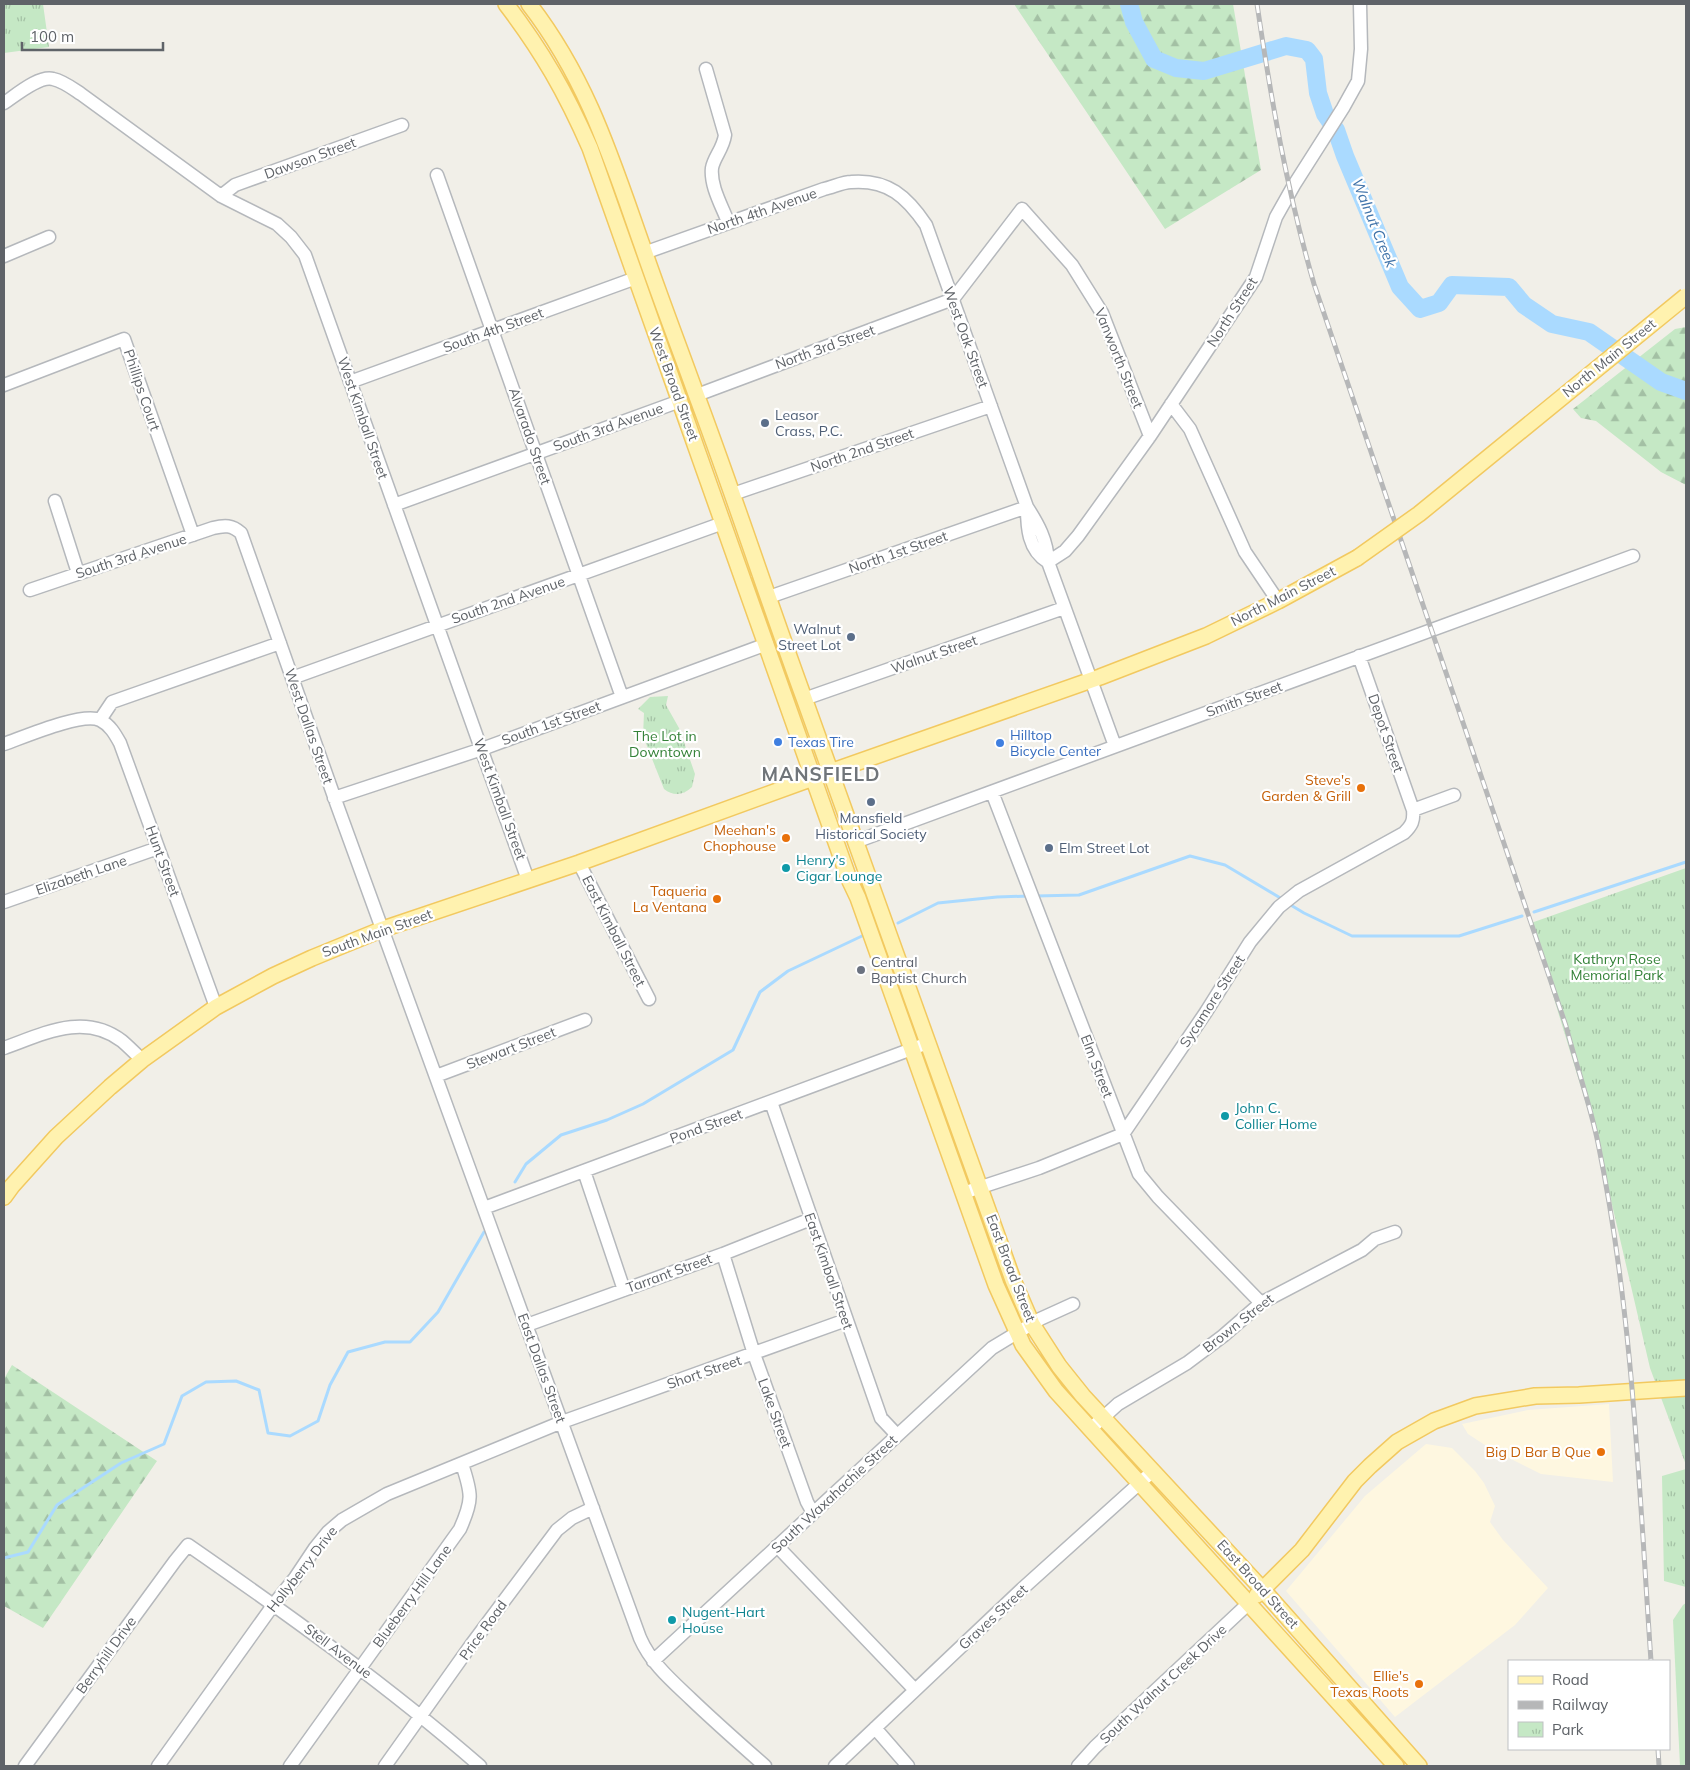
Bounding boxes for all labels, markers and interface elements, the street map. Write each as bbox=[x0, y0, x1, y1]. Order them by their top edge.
scale bar bbox=[22, 20, 164, 52]
text: 100 m bbox=[30, 27, 74, 46]
street label: Dawson Street bbox=[262, 133, 358, 183]
water label: Walnut Creek bbox=[1348, 175, 1401, 271]
street label: North 4th Avenue bbox=[705, 184, 819, 238]
street label: North Street bbox=[1203, 274, 1261, 350]
street label: West Oak Street bbox=[939, 284, 993, 390]
street label: South 4th Street bbox=[440, 303, 546, 356]
street label: Vanworth Street bbox=[1091, 305, 1147, 411]
street label: North Main Street bbox=[1559, 315, 1659, 401]
street label: North 3rd Street bbox=[773, 321, 877, 373]
street label: West Broad Street bbox=[645, 325, 703, 443]
street label: Phillips Court bbox=[120, 347, 164, 433]
street label: West Kimball Street bbox=[334, 354, 392, 482]
street label: Alvarado Street bbox=[505, 385, 555, 487]
street label: South 3rd Avenue bbox=[551, 399, 665, 455]
place label: Leasor Crass, P.C. bbox=[775, 406, 843, 440]
marker: Leasor Crass, P.C. bbox=[759, 417, 771, 429]
street label: North 2nd Street bbox=[808, 424, 916, 476]
street label: North 1st Street bbox=[846, 527, 950, 577]
street label: South 3rd Avenue bbox=[73, 530, 189, 582]
street label: North Main Street bbox=[1228, 562, 1338, 630]
street label: South 2nd Avenue bbox=[449, 572, 567, 628]
place label: Walnut Street Lot bbox=[778, 620, 841, 654]
marker: Walnut Street Lot bbox=[845, 631, 857, 643]
street label: Walnut Street bbox=[888, 631, 980, 677]
street label: West Dallas Street bbox=[281, 666, 337, 786]
street label: Smith Street bbox=[1203, 677, 1285, 721]
street label: Depot Street bbox=[1364, 691, 1408, 775]
street label: South 1st Street bbox=[499, 697, 603, 749]
place label: Hilltop Bicycle Center bbox=[1010, 726, 1102, 760]
park label: The Lot in Downtown bbox=[629, 727, 701, 761]
place label: Texas Tire bbox=[788, 733, 854, 751]
street label: West Kimball Street bbox=[470, 736, 530, 862]
marker: Texas Tire bbox=[772, 736, 784, 748]
marker: Hilltop Bicycle Center bbox=[994, 737, 1006, 749]
district label: MANSFIELD bbox=[761, 762, 881, 786]
place label: Steve's Garden & Grill bbox=[1261, 771, 1351, 805]
marker: Steve's Garden & Grill bbox=[1355, 782, 1367, 794]
marker: Mansfield Historical Society bbox=[865, 796, 877, 808]
place label: Mansfield Historical Society bbox=[815, 809, 927, 843]
place label: Meehan's Chophouse bbox=[703, 821, 776, 855]
street label: Hunt Street bbox=[142, 823, 184, 899]
marker: Meehan's Chophouse bbox=[780, 832, 792, 844]
place label: Elm Street Lot bbox=[1059, 839, 1149, 857]
marker: Elm Street Lot bbox=[1043, 842, 1055, 854]
street label: Elizabeth Lane bbox=[33, 851, 129, 899]
place label: Henry's Cigar Lounge bbox=[796, 851, 882, 885]
marker: Henry's Cigar Lounge bbox=[780, 862, 792, 874]
street label: East Kimball Street bbox=[578, 872, 650, 990]
place label: Taqueria La Ventana bbox=[633, 882, 707, 916]
marker: Taqueria La Ventana bbox=[711, 893, 723, 905]
street label: South Main Street bbox=[319, 905, 435, 961]
park label: Kathryn Rose Memorial Park bbox=[1570, 950, 1664, 984]
street label: Sycamore Street bbox=[1175, 951, 1249, 1051]
place label: Central Baptist Church bbox=[871, 953, 967, 987]
marker: Central Baptist Church bbox=[855, 964, 867, 976]
street label: Stewart Street bbox=[464, 1023, 558, 1073]
street label: Elm Street bbox=[1077, 1032, 1117, 1100]
place label: John C. Collier Home bbox=[1235, 1099, 1317, 1133]
street label: Pond Street bbox=[667, 1105, 745, 1147]
marker: John C. Collier Home bbox=[1219, 1110, 1231, 1122]
street label: East Kimball Street bbox=[801, 1210, 857, 1332]
street label: East Broad Street bbox=[982, 1212, 1040, 1324]
street label: Tarrant Street bbox=[624, 1249, 714, 1297]
street label: Brown Street bbox=[1199, 1290, 1277, 1356]
street label: East Dallas Street bbox=[514, 1311, 570, 1425]
street label: Short Street bbox=[664, 1351, 744, 1393]
street label: Lake Street bbox=[754, 1376, 796, 1450]
street label: South Waxahachie Street bbox=[767, 1431, 901, 1557]
place label: Big D Bar B Que bbox=[1486, 1443, 1591, 1461]
marker: Big D Bar B Que bbox=[1595, 1446, 1607, 1458]
street label: Hollyberry Drive bbox=[263, 1522, 341, 1616]
street label: East Broad Street bbox=[1213, 1536, 1303, 1632]
street label: Blueberry Hill Lane bbox=[369, 1541, 455, 1651]
street label: Graves Street bbox=[955, 1580, 1031, 1654]
street label: Price Road bbox=[455, 1596, 511, 1664]
place label: Nugent-Hart House bbox=[682, 1603, 765, 1637]
street label: Berryhill Drive bbox=[72, 1613, 140, 1697]
marker: Nugent-Hart House bbox=[666, 1614, 678, 1626]
street label: Stell Avenue bbox=[301, 1620, 375, 1682]
street label: South Walnut Creek Drive bbox=[1096, 1620, 1230, 1748]
legend bbox=[1508, 1660, 1670, 1750]
place label: Ellie's Texas Roots bbox=[1330, 1667, 1409, 1701]
text: Road bbox=[1552, 1670, 1589, 1689]
marker: Ellie's Texas Roots bbox=[1413, 1678, 1425, 1690]
text: Railway bbox=[1552, 1695, 1608, 1714]
text: Park bbox=[1552, 1720, 1584, 1739]

